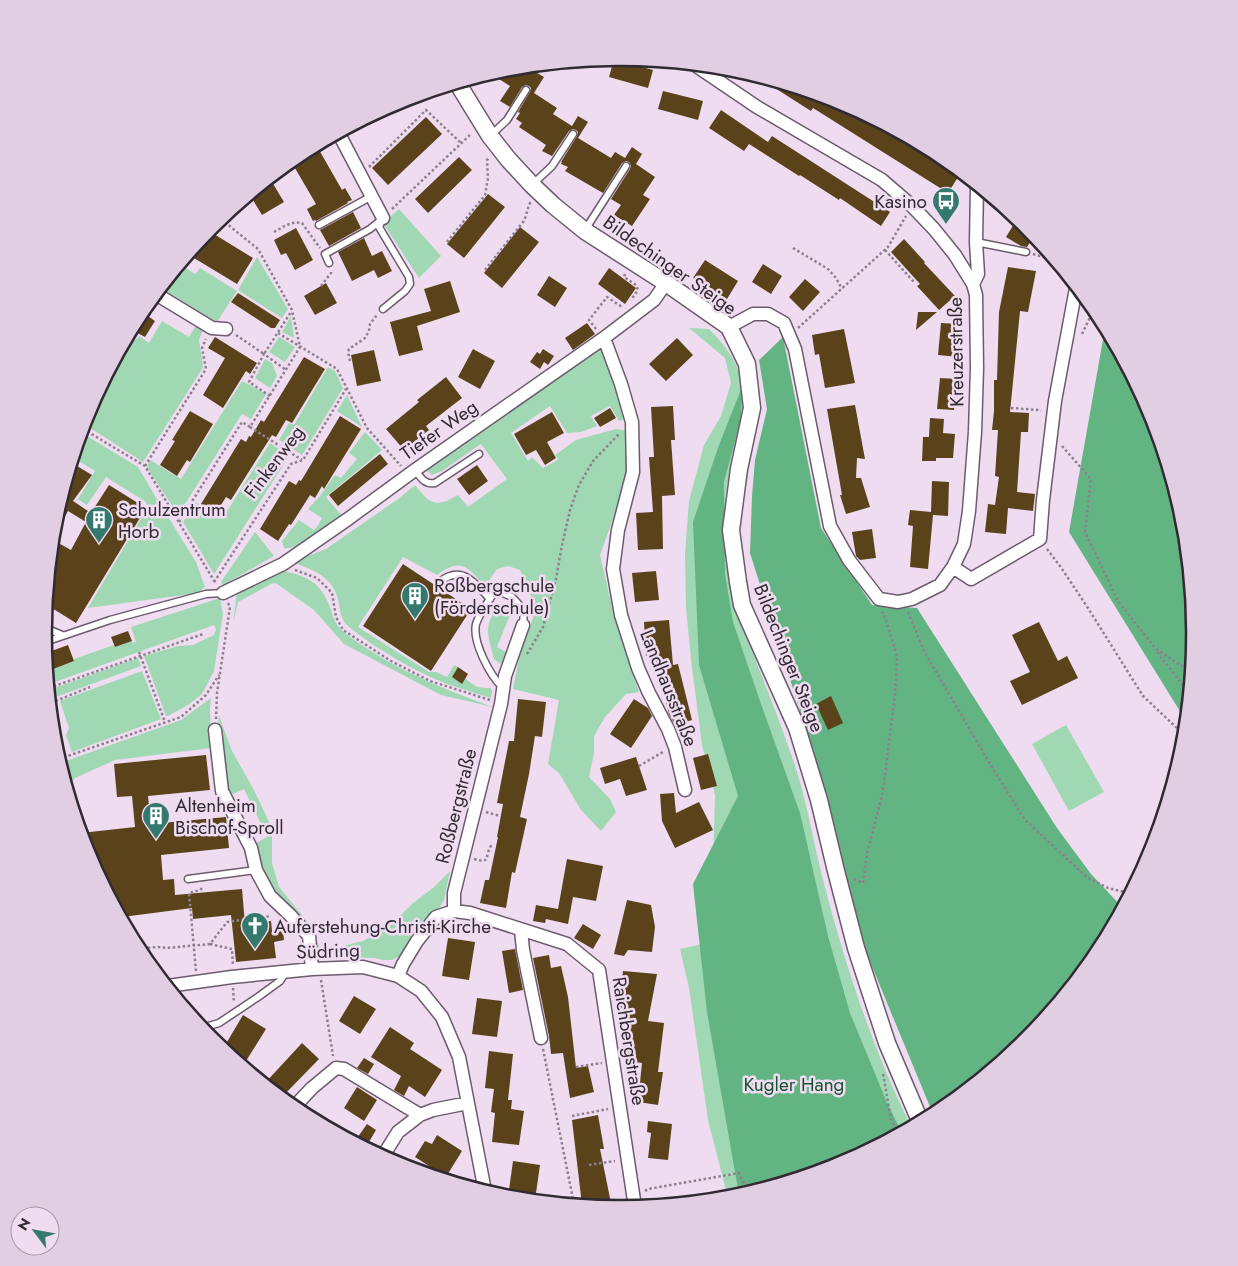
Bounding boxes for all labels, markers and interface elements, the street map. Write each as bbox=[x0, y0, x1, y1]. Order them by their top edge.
bus stop icon: Kasino bbox=[931, 186, 961, 225]
place label: Kasino bbox=[874, 188, 927, 215]
street label: Bildechinger Steige bbox=[598, 209, 742, 321]
street label: Kreuzerstraße bbox=[942, 297, 970, 407]
street label: Tiefer Weg bbox=[395, 393, 483, 467]
street label: Finkenweg bbox=[238, 420, 310, 504]
place label: Schulzentrum Horb bbox=[118, 496, 226, 545]
building icon: Schulzentrum Horb bbox=[84, 505, 114, 544]
place label: Roßbergschule (Förderschule) bbox=[434, 572, 554, 621]
street label: Bildechinger Steige bbox=[747, 580, 831, 736]
building icon: Roßbergschule (Förderschule) bbox=[400, 581, 430, 620]
street label: Landhausstraße bbox=[633, 626, 705, 751]
street label: Roßbergstraße bbox=[429, 745, 483, 866]
place label: Altenheim Bischof-Sproll bbox=[175, 792, 284, 841]
building icon: Altenheim Bischof-Sproll bbox=[141, 801, 171, 840]
church icon: Auferstehung-Christi-Kirche bbox=[240, 911, 270, 950]
place label: Auferstehung-Christi-Kirche bbox=[274, 913, 491, 940]
street label: Südring bbox=[296, 936, 360, 966]
street label: Raichbergstraße bbox=[606, 975, 653, 1107]
park label: Kugler Hang bbox=[744, 1071, 844, 1098]
north arrow bbox=[10, 1206, 60, 1256]
text: N bbox=[13, 1214, 35, 1234]

